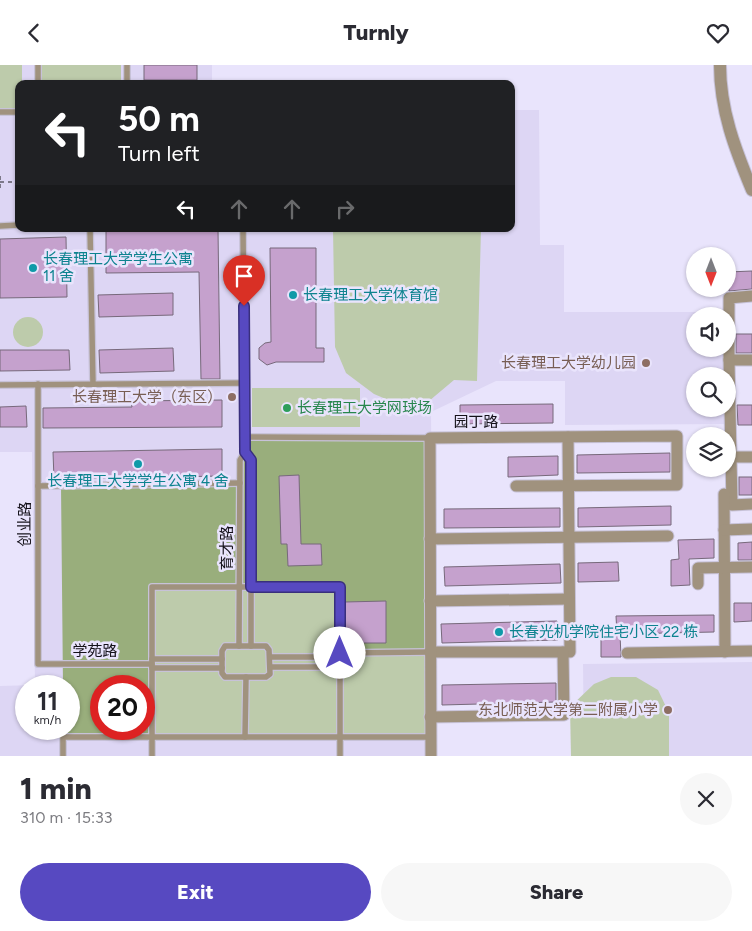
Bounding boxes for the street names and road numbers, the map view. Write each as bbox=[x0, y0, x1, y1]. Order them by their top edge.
street label: 园丁路 bbox=[453, 413, 499, 431]
street label: 创业路 bbox=[16, 501, 34, 547]
street label: 育才路 bbox=[218, 525, 236, 571]
street label: 学苑路 bbox=[72, 642, 118, 660]

